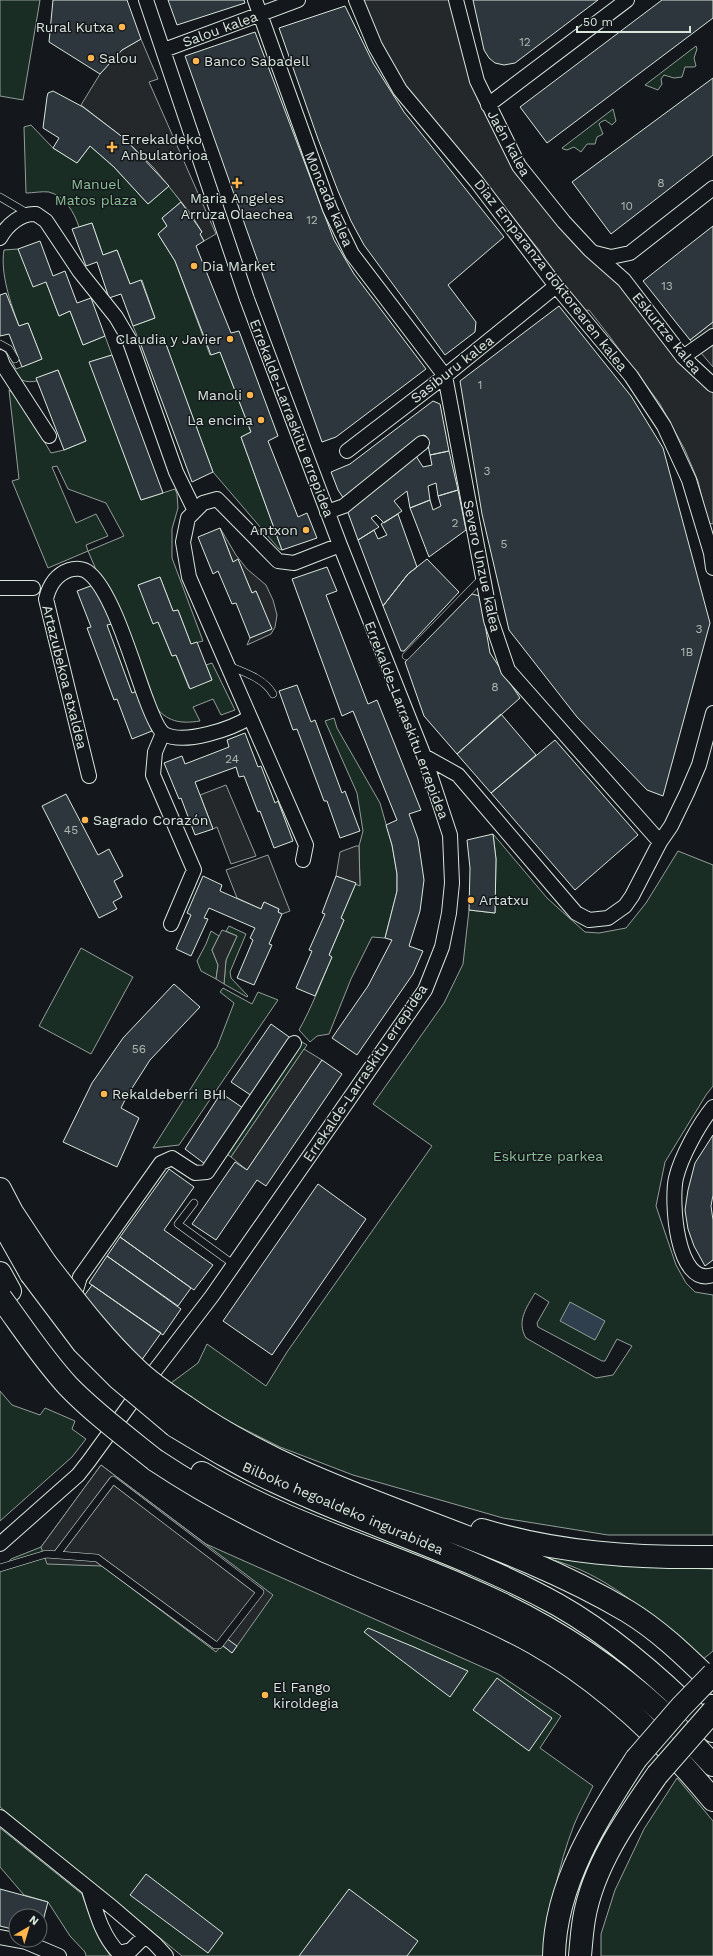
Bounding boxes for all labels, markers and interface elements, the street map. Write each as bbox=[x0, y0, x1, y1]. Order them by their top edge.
street label: Salou kalea bbox=[180, 8, 260, 50]
scale bar bbox=[577, 8, 690, 34]
text: 50 m bbox=[583, 15, 613, 29]
place label: Rural Kutxa bbox=[36, 19, 114, 35]
marker: Rural Kutxa bbox=[117, 22, 127, 32]
house number: 12 bbox=[519, 35, 531, 49]
place label: Salou bbox=[99, 50, 137, 66]
marker: Salou bbox=[86, 53, 96, 63]
place label: Banco Sabadell bbox=[204, 53, 310, 69]
marker: Banco Sabadell bbox=[191, 56, 201, 66]
street label: Jaén kalea bbox=[484, 107, 534, 179]
place label: Errekaldeko Anbulatorioa bbox=[121, 131, 208, 163]
marker: Errekaldeko Anbulatorioa bbox=[106, 141, 118, 153]
street label: Moncada kalea bbox=[302, 149, 356, 249]
park label: Manuel Matos plaza bbox=[55, 176, 137, 208]
street label: Diaz Emparanza doktorearen kalea bbox=[471, 176, 631, 374]
house number: 8 bbox=[657, 176, 665, 190]
marker: Maria Angeles Arruza Olaechea bbox=[232, 178, 242, 188]
place label: Maria Angeles Arruza Olaechea bbox=[181, 190, 293, 222]
house number: 10 bbox=[621, 199, 633, 213]
house number: 12 bbox=[306, 213, 318, 227]
place label: Dia Market bbox=[202, 258, 275, 274]
marker: Dia Market bbox=[189, 261, 199, 271]
house number: 13 bbox=[661, 279, 673, 293]
street label: Eskurtze kalea bbox=[629, 289, 705, 377]
street label: Errekalde-Larraskitu errepidea bbox=[247, 317, 337, 519]
place label: Claudia y Javier bbox=[116, 331, 222, 347]
street label: Sasiburu kalea bbox=[408, 332, 497, 406]
marker: Claudia y Javier bbox=[225, 334, 235, 344]
house number: 1 bbox=[478, 378, 482, 392]
place label: Manoli bbox=[197, 387, 242, 403]
marker: Manoli bbox=[245, 390, 255, 400]
place label: La encina bbox=[187, 412, 253, 428]
marker: La encina bbox=[256, 415, 266, 425]
house number: 3 bbox=[484, 464, 491, 478]
street label: Severo Unzue kalea bbox=[460, 499, 504, 633]
house number: 2 bbox=[452, 516, 459, 530]
place label: Antxon bbox=[250, 522, 298, 538]
marker: Antxon bbox=[301, 525, 311, 535]
house number: 5 bbox=[501, 537, 508, 551]
street label: Artazubekoa etxaldea bbox=[39, 603, 91, 751]
street label: Errekalde-Larraskitu errepidea bbox=[362, 619, 452, 821]
house number: 3 bbox=[696, 622, 703, 636]
house number: 1B bbox=[681, 645, 693, 659]
house number: 8 bbox=[491, 680, 499, 694]
house number: 24 bbox=[225, 752, 239, 766]
place label: Sagrado Corazón bbox=[93, 812, 208, 828]
marker: Sagrado Corazón bbox=[80, 815, 90, 825]
house number: 45 bbox=[64, 823, 78, 837]
place label: Artatxu bbox=[479, 892, 529, 908]
marker: Artatxu bbox=[466, 895, 476, 905]
street label: Errekalde-Larraskitu errepidea bbox=[299, 981, 431, 1165]
house number: 56 bbox=[132, 1042, 146, 1056]
place label: Rekaldeberri BHI bbox=[112, 1086, 226, 1102]
marker: Rekaldeberri BHI bbox=[99, 1089, 109, 1099]
park label: Eskurtze parkea bbox=[493, 1148, 603, 1164]
street label: Bilboko hegoaldeko ingurabidea bbox=[240, 1458, 446, 1558]
place label: El Fango kiroldegia bbox=[273, 1679, 339, 1711]
marker: El Fango kiroldegia bbox=[260, 1690, 270, 1700]
north arrow bbox=[8, 1908, 48, 1948]
text: N bbox=[27, 1913, 41, 1928]

